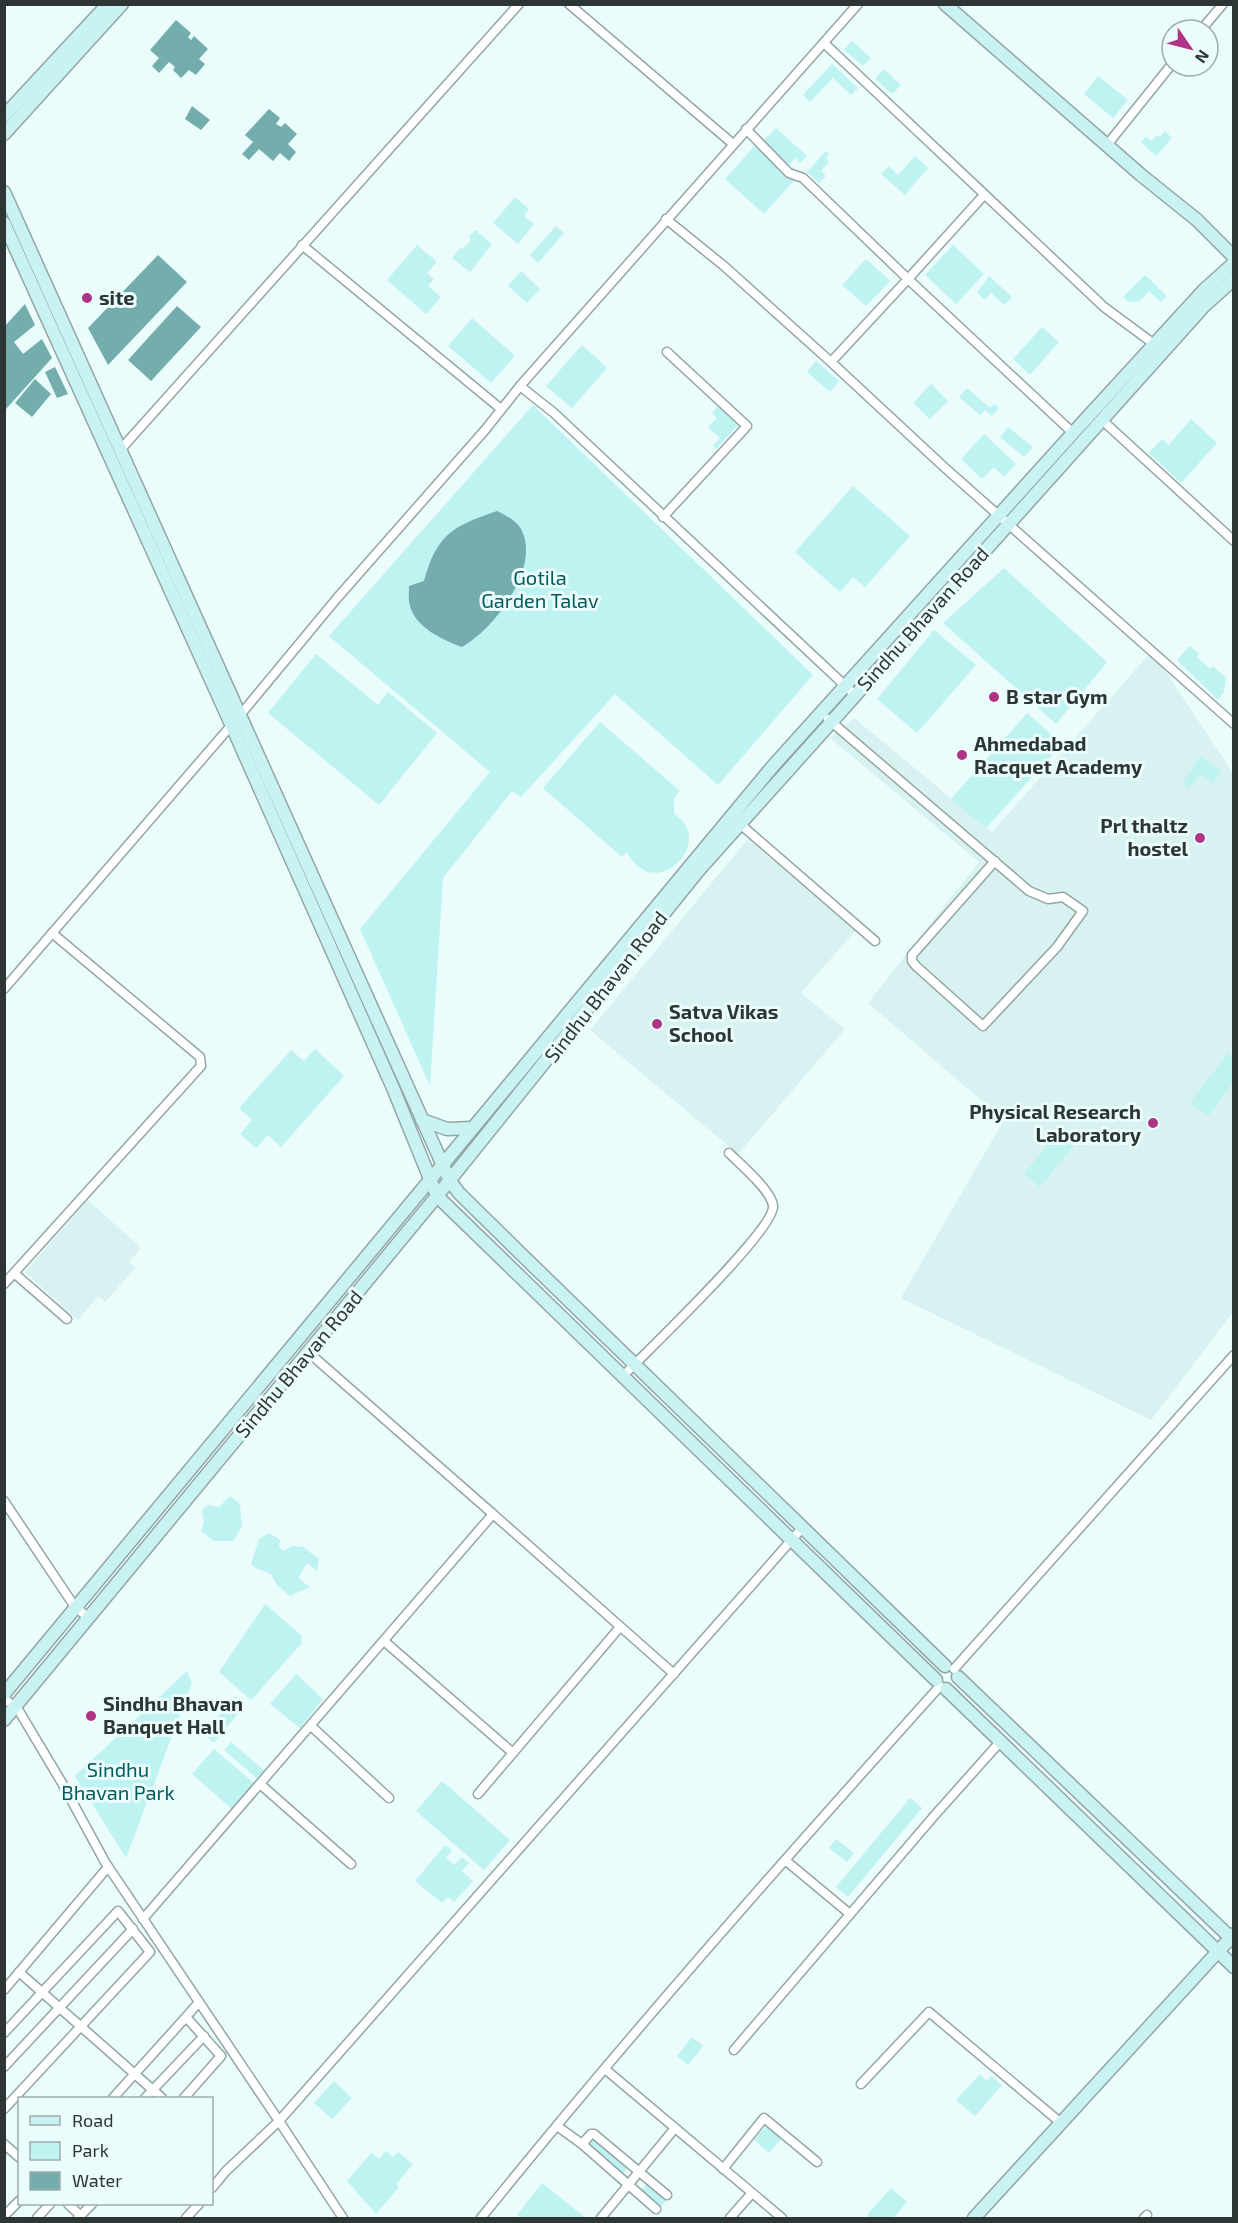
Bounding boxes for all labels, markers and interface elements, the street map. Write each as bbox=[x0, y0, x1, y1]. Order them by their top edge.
north arrow bbox=[1160, 18, 1220, 78]
text: N bbox=[1192, 47, 1214, 67]
place label: site bbox=[99, 285, 135, 309]
marker: site bbox=[80, 291, 94, 305]
street label: Sindhu Bhavan Road bbox=[851, 541, 993, 695]
park label: Gotila Garden Talav bbox=[481, 565, 599, 612]
place label: B star Gym bbox=[1006, 684, 1108, 709]
marker: B star Gym bbox=[987, 690, 1001, 704]
place label: Ahmedabad Racquet Academy bbox=[974, 731, 1143, 779]
marker: Ahmedabad Racquet Academy bbox=[955, 748, 969, 762]
place label: Prl thaltz hostel bbox=[1100, 813, 1188, 860]
marker: Prl thaltz hostel bbox=[1193, 831, 1207, 845]
street label: Sindhu Bhavan Road bbox=[539, 906, 672, 1067]
place label: Satva Vikas School bbox=[669, 999, 778, 1046]
marker: Satva Vikas School bbox=[650, 1017, 664, 1031]
place label: Physical Research Laboratory bbox=[969, 1099, 1142, 1147]
marker: Physical Research Laboratory bbox=[1146, 1116, 1160, 1130]
street label: Sindhu Bhavan Road bbox=[229, 1285, 367, 1442]
place label: Sindhu Bhavan Banquet Hall bbox=[103, 1691, 243, 1738]
marker: Sindhu Bhavan Banquet Hall bbox=[84, 1709, 98, 1723]
park label: Sindhu Bhavan Park bbox=[61, 1757, 175, 1804]
legend bbox=[18, 2097, 213, 2205]
text: Road bbox=[72, 2109, 113, 2131]
text: Park bbox=[72, 2139, 109, 2161]
text: Water bbox=[72, 2169, 122, 2191]

